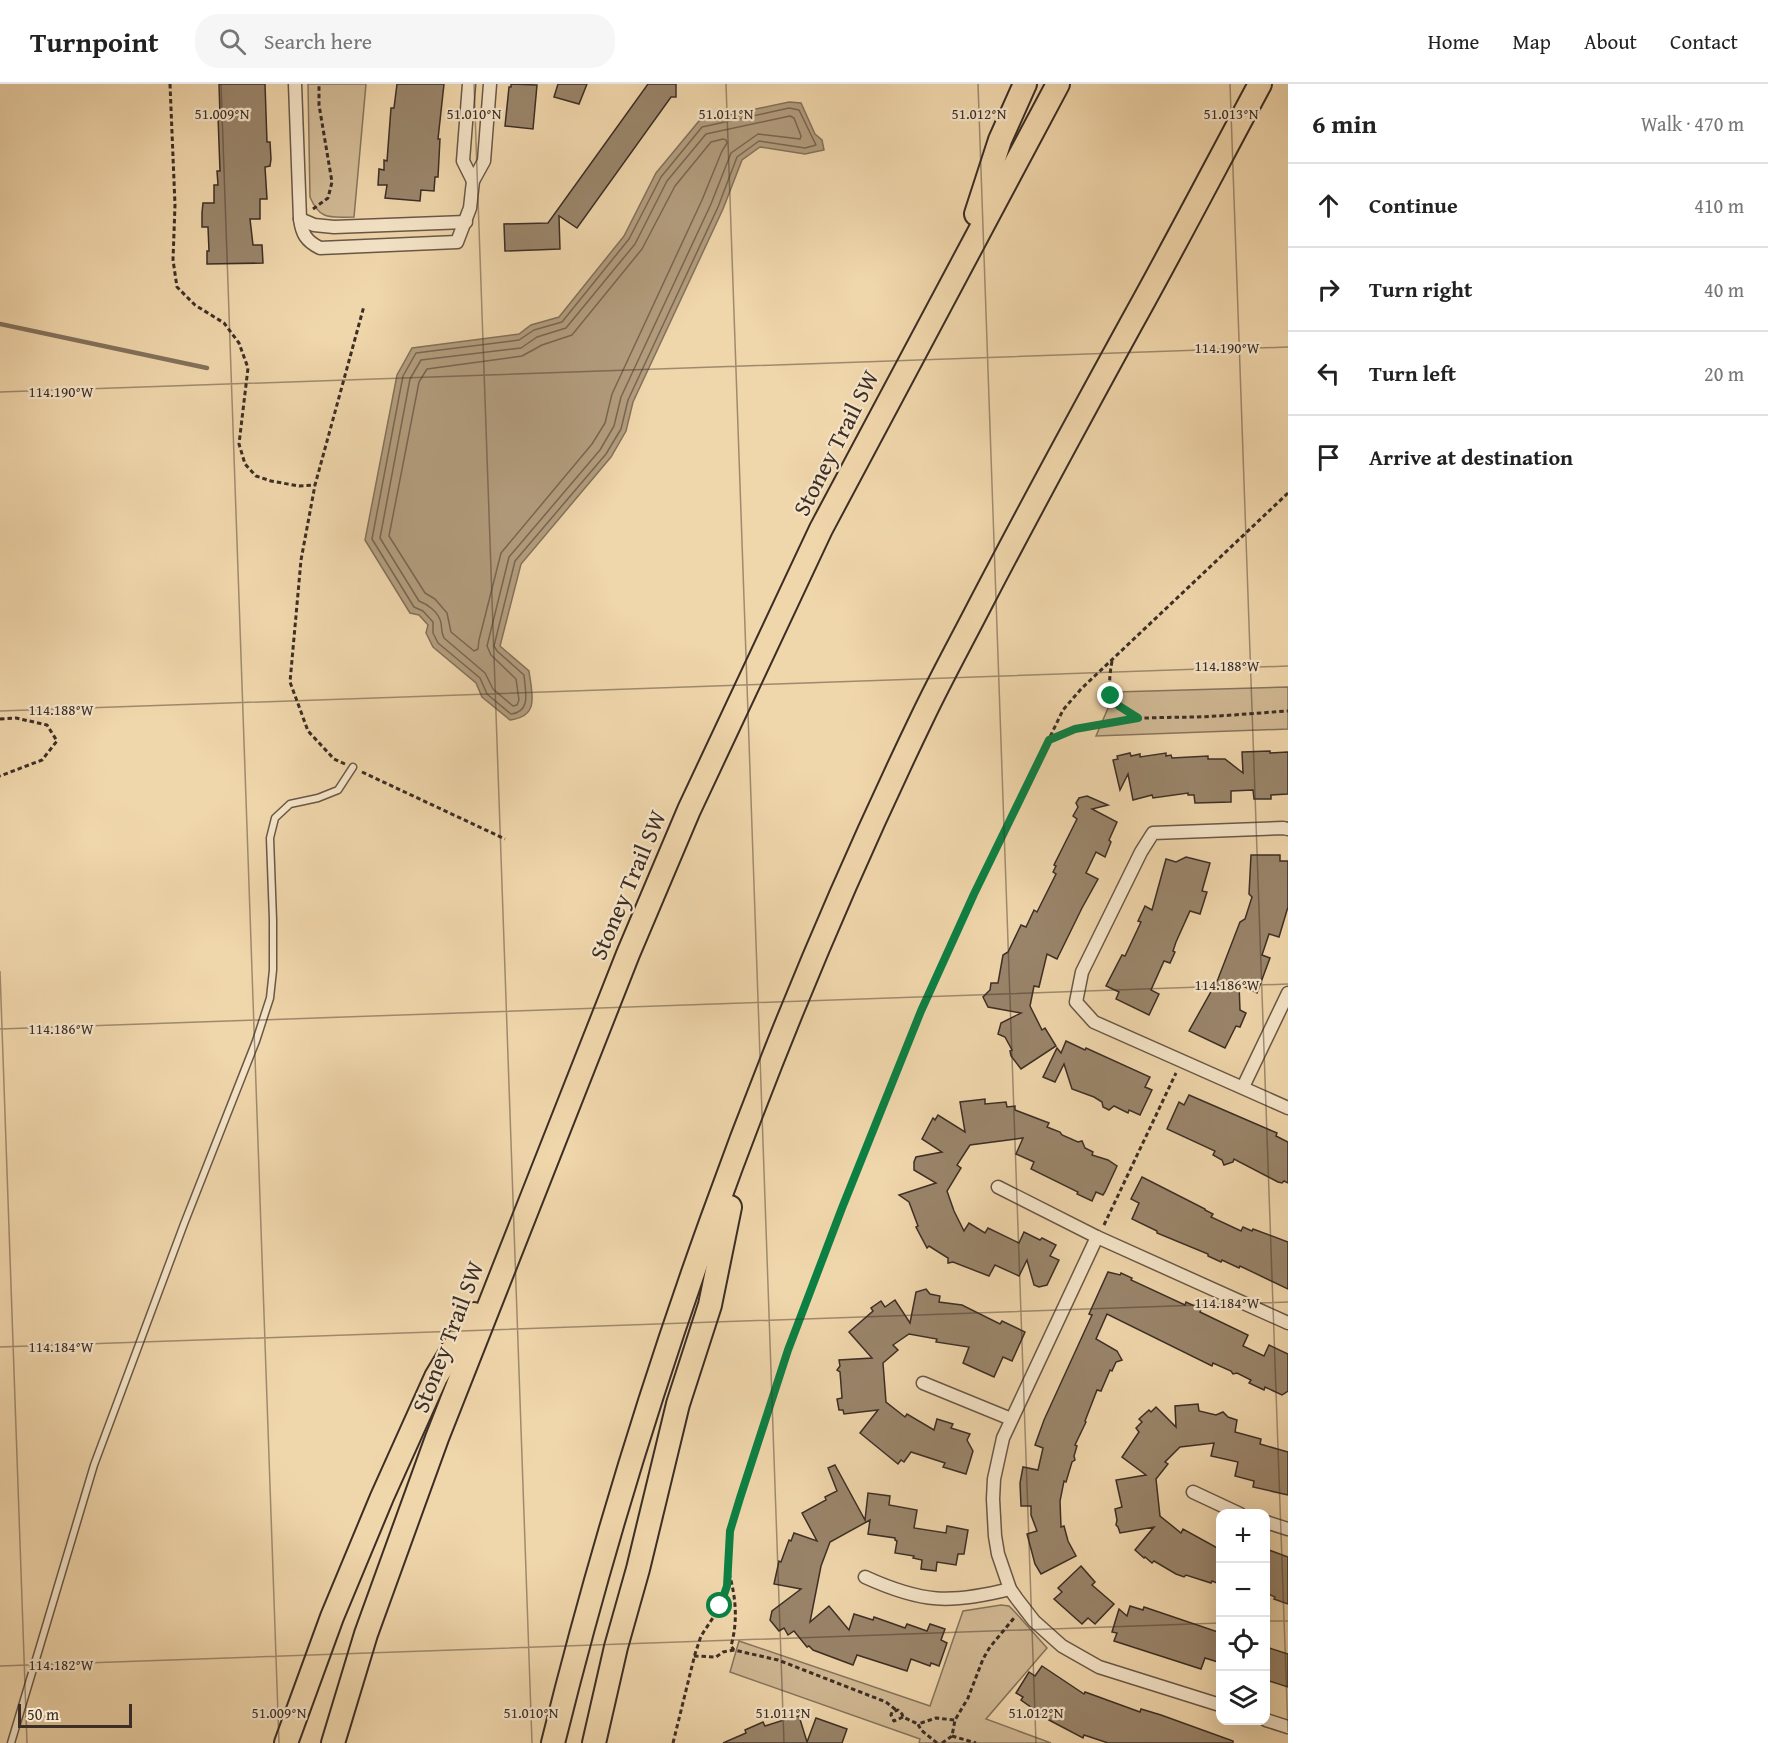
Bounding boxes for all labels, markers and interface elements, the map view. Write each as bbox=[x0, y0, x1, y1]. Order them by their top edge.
search box bbox=[195, 14, 615, 68]
text: Turnpoint bbox=[30, 21, 159, 62]
icon: search bbox=[216, 25, 249, 58]
text: Search here bbox=[264, 25, 372, 57]
text: Home bbox=[1428, 26, 1479, 57]
text: Map bbox=[1512, 26, 1551, 57]
text: About bbox=[1584, 26, 1637, 57]
text: Contact bbox=[1670, 26, 1738, 57]
text: 51.009°N bbox=[195, 103, 250, 124]
text: 51.010°N bbox=[447, 103, 502, 124]
text: 51.011°N bbox=[699, 103, 754, 124]
text: 51.012°N bbox=[952, 103, 1007, 124]
text: 51.013°N bbox=[1204, 103, 1259, 124]
text: 6 min bbox=[1312, 104, 1377, 143]
text: Walk · 470 m bbox=[1641, 109, 1744, 138]
icon: ahead bbox=[1312, 189, 1345, 222]
text: Continue bbox=[1369, 189, 1458, 221]
text: 410 m bbox=[1694, 191, 1744, 220]
icon: right bbox=[1312, 273, 1345, 306]
text: Turn right bbox=[1369, 273, 1472, 305]
text: 40 m bbox=[1704, 275, 1744, 304]
text: 114.190°W bbox=[1194, 337, 1260, 358]
icon: left bbox=[1312, 357, 1345, 390]
text: Turn left bbox=[1369, 357, 1456, 389]
text: 20 m bbox=[1704, 359, 1744, 388]
street label: Stoney Trail SW bbox=[784, 363, 888, 522]
text: 114.190°W bbox=[28, 381, 94, 402]
icon: arrive bbox=[1312, 441, 1345, 474]
text: Arrive at destination bbox=[1369, 441, 1573, 473]
text: 114.188°W bbox=[1194, 655, 1260, 676]
route end bbox=[1097, 682, 1123, 708]
text: 114.188°W bbox=[28, 699, 94, 720]
street label: Stoney Trail SW bbox=[580, 804, 675, 965]
text: 114.186°W bbox=[1194, 974, 1260, 995]
text: 114.186°W bbox=[28, 1018, 94, 1039]
street label: Stoney Trail SW bbox=[403, 1255, 493, 1418]
text: 114.184°W bbox=[1194, 1292, 1260, 1313]
text: 114.184°W bbox=[28, 1336, 94, 1357]
map controls bbox=[1216, 1509, 1270, 1725]
button: + bbox=[1216, 1509, 1270, 1563]
button: − bbox=[1216, 1563, 1270, 1617]
route start bbox=[706, 1592, 732, 1618]
button: locate bbox=[1216, 1617, 1270, 1671]
text: 114.182°W bbox=[28, 1654, 94, 1675]
button: layers bbox=[1216, 1671, 1270, 1725]
scale bar bbox=[18, 1701, 132, 1728]
text: 50 m bbox=[27, 1702, 59, 1726]
text: 51.009°N bbox=[252, 1702, 307, 1723]
text: 51.010°N bbox=[504, 1702, 559, 1723]
text: 51.011°N bbox=[756, 1702, 811, 1723]
text: 51.012°N bbox=[1009, 1702, 1064, 1723]

